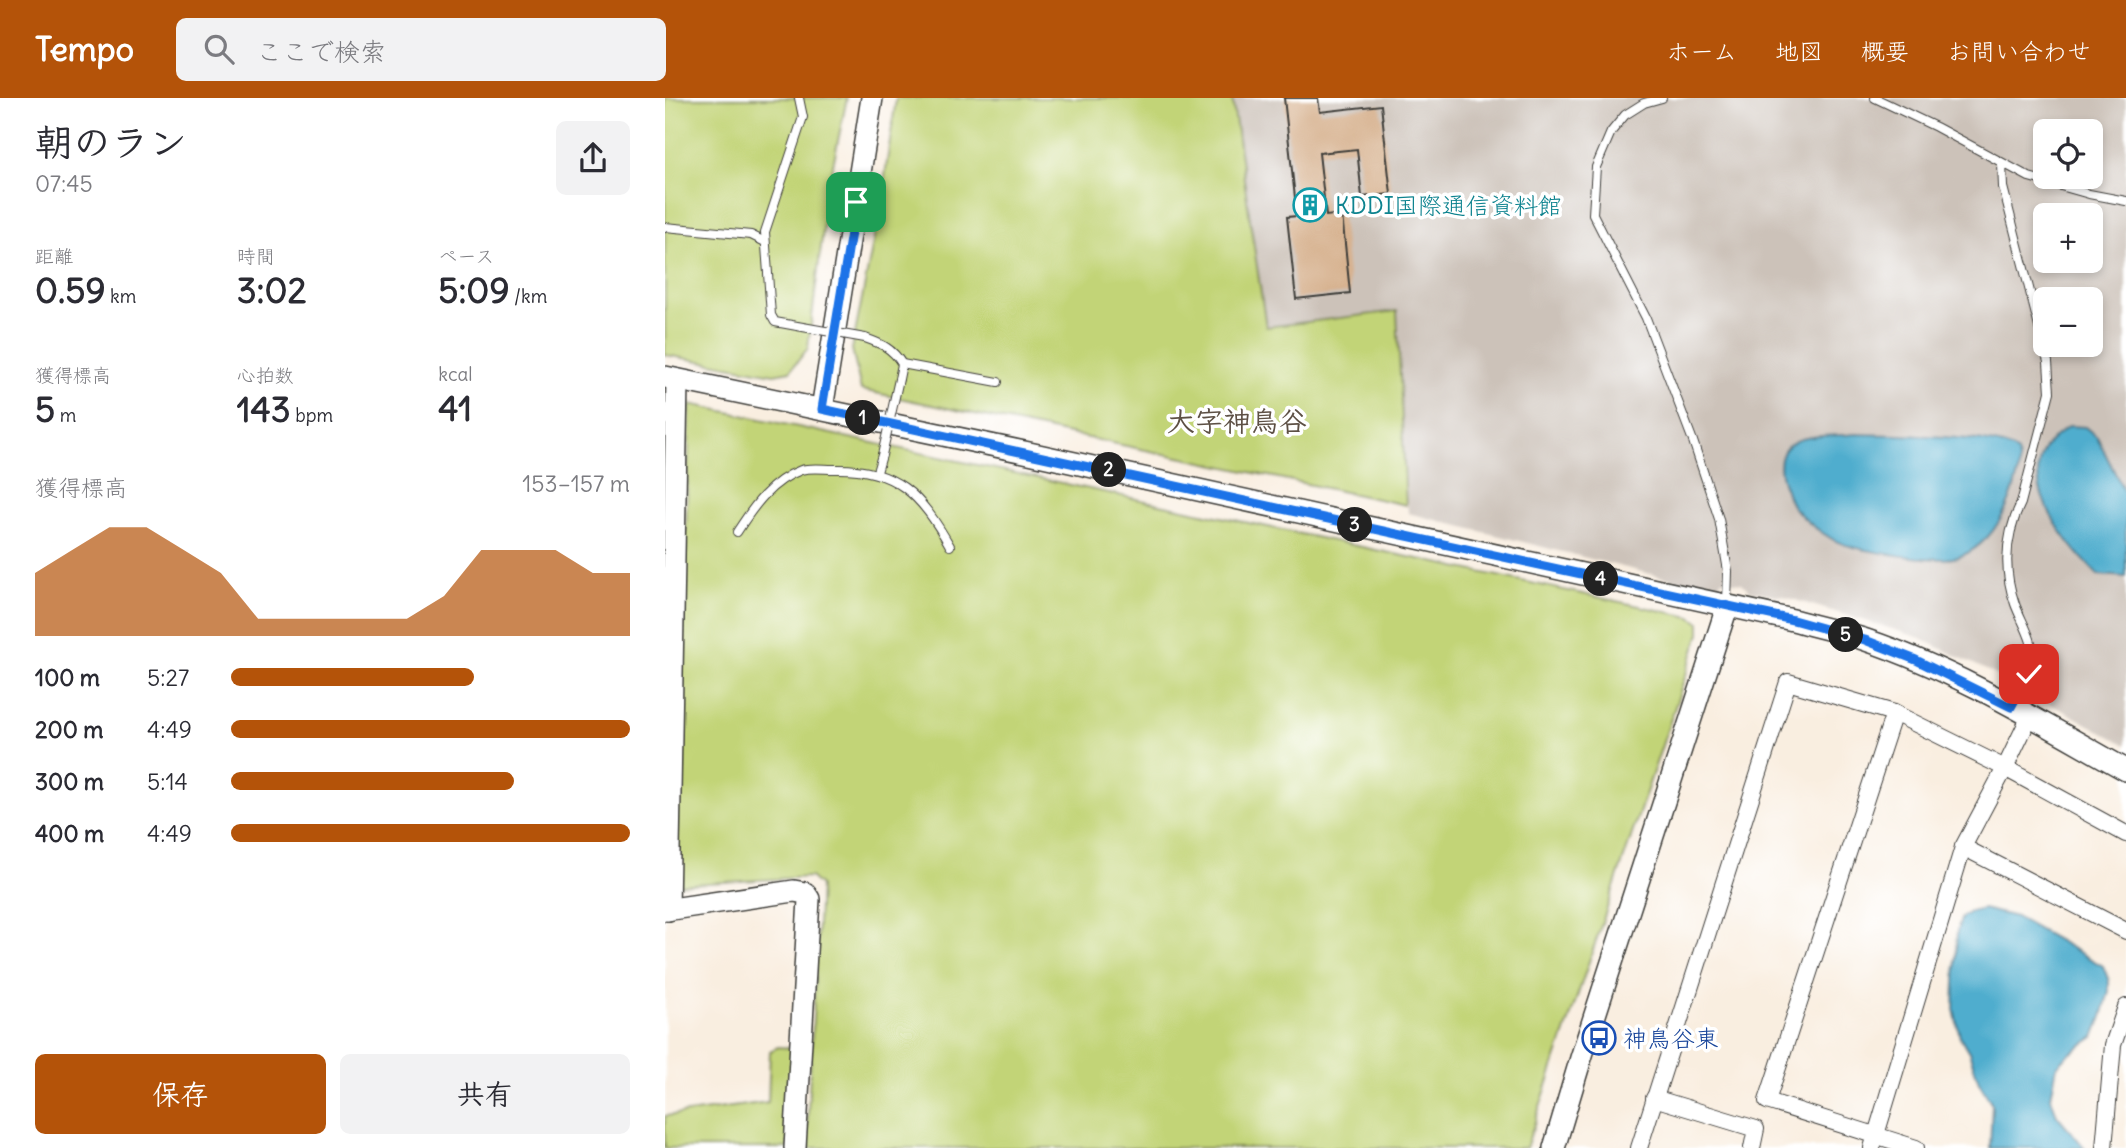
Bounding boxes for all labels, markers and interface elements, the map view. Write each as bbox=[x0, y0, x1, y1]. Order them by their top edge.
search box bbox=[176, 18, 666, 81]
text: Tempo bbox=[35, 28, 134, 70]
icon: search bbox=[200, 30, 238, 68]
text: ここで検索 bbox=[256, 35, 386, 68]
text: ホーム bbox=[1666, 36, 1737, 66]
text: 地図 bbox=[1775, 36, 1823, 66]
text: 概要 bbox=[1861, 36, 1909, 66]
text: お問い合わせ bbox=[1947, 36, 2091, 66]
text: 朝のラン bbox=[35, 119, 187, 166]
map controls bbox=[2033, 119, 2103, 357]
button: locate bbox=[2033, 119, 2103, 189]
button: share bbox=[556, 121, 630, 195]
text: 07:45 bbox=[35, 169, 93, 198]
pin bbox=[826, 172, 886, 232]
icon: arrive bbox=[837, 183, 875, 221]
building icon: KDDI国際通信資料館 bbox=[1291, 186, 1329, 224]
place label: KDDI国際通信資料館 bbox=[1335, 190, 1562, 220]
button: + bbox=[2033, 203, 2103, 273]
text: 距離 bbox=[35, 244, 73, 268]
text: 時間 bbox=[237, 244, 275, 268]
text: ペース bbox=[438, 244, 494, 268]
text: 0.59 bbox=[35, 268, 106, 312]
text: 3:02 bbox=[237, 268, 307, 312]
text: 5:09 bbox=[438, 268, 510, 312]
text: km bbox=[106, 284, 136, 308]
text: /km bbox=[510, 284, 547, 308]
button: − bbox=[2033, 287, 2103, 357]
text: kcal bbox=[438, 362, 473, 386]
text: 獲得標高 bbox=[35, 363, 111, 387]
text: 心拍数 bbox=[237, 363, 294, 387]
text: 41 bbox=[438, 386, 472, 430]
text: 5 bbox=[35, 387, 55, 431]
text: 143 bbox=[237, 387, 291, 431]
pin: 1 bbox=[845, 400, 881, 436]
text: m bbox=[55, 403, 76, 427]
text: bpm bbox=[291, 403, 333, 427]
district label: 大字神鳥谷 bbox=[1167, 403, 1307, 439]
text: 1 bbox=[859, 405, 866, 429]
pin: 2 bbox=[1091, 452, 1127, 488]
text: 2 bbox=[1103, 457, 1114, 481]
text: 153–157 m bbox=[522, 469, 630, 498]
text: 獲得標高 bbox=[35, 473, 127, 502]
pin: 3 bbox=[1337, 508, 1373, 542]
text: 3 bbox=[1349, 512, 1360, 536]
pin: 4 bbox=[1583, 561, 1619, 596]
text: 4 bbox=[1595, 566, 1606, 590]
pin: 5 bbox=[1829, 618, 1863, 652]
text: 5 bbox=[1840, 622, 1851, 646]
pin bbox=[1999, 644, 2059, 704]
icon: check bbox=[2010, 655, 2048, 693]
text: 100 m bbox=[35, 663, 100, 692]
text: 5:27 bbox=[147, 663, 189, 692]
text: 200 m bbox=[35, 715, 104, 744]
text: 4:49 bbox=[147, 715, 192, 744]
text: 300 m bbox=[35, 767, 104, 796]
text: 5:14 bbox=[147, 767, 188, 796]
text: 400 m bbox=[35, 819, 104, 848]
text: 4:49 bbox=[147, 819, 192, 848]
bus stop icon: 神鳥谷東 bbox=[1580, 1019, 1618, 1057]
place label: 神鳥谷東 bbox=[1623, 1023, 1719, 1053]
button: 保存 bbox=[35, 1054, 326, 1134]
button: 共有 bbox=[340, 1054, 630, 1134]

